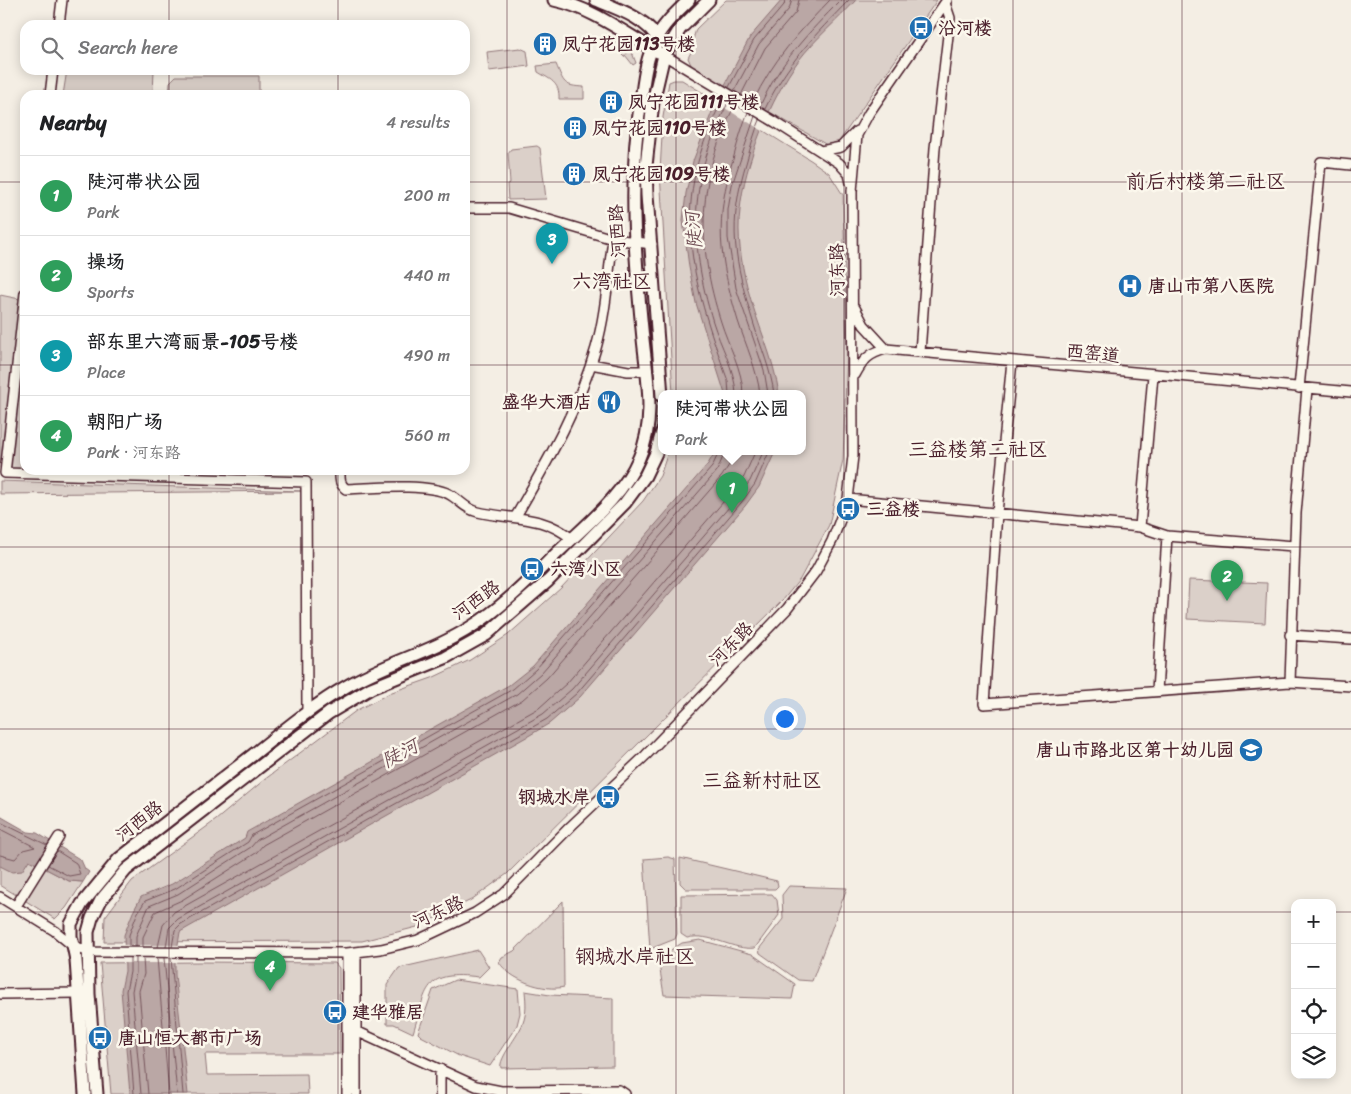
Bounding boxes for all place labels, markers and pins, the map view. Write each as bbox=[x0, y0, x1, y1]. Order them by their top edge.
place label: 沿河楼 bbox=[938, 12, 992, 44]
bus stop icon: 沿河楼 bbox=[908, 15, 934, 41]
place label: 凤宁花园113号楼 bbox=[562, 28, 695, 60]
building icon: 凤宁花园113号楼 bbox=[532, 31, 558, 57]
place label: 凤宁花园111号楼 bbox=[628, 86, 759, 118]
building icon: 凤宁花园111号楼 bbox=[598, 89, 624, 115]
place label: 凤宁花园110号楼 bbox=[592, 112, 727, 144]
building icon: 凤宁花园110号楼 bbox=[562, 115, 588, 141]
place label: 凤宁花园109号楼 bbox=[592, 158, 730, 190]
building icon: 凤宁花园109号楼 bbox=[561, 161, 587, 187]
pin: 3 bbox=[536, 223, 568, 264]
place label: 唐山市第八医院 bbox=[1148, 270, 1274, 302]
hospital icon: 唐山市第八医院 bbox=[1117, 273, 1143, 299]
place label: 盛华大酒店 bbox=[502, 386, 592, 418]
restaurant icon: 盛华大酒店 bbox=[596, 389, 622, 415]
pin: 1 bbox=[716, 472, 748, 513]
place label: 三益楼 bbox=[866, 493, 920, 525]
bus stop icon: 三益楼 bbox=[835, 496, 861, 522]
place label: 六湾小区 bbox=[550, 553, 622, 585]
bus stop icon: 六湾小区 bbox=[519, 556, 545, 582]
pin: 2 bbox=[1211, 560, 1243, 601]
place label: 唐山市路北区第十幼儿园 bbox=[1036, 734, 1234, 766]
school or university icon: 唐山市路北区第十幼儿园 bbox=[1238, 737, 1264, 763]
place label: 钢城水岸 bbox=[518, 781, 590, 813]
bus stop icon: 钢城水岸 bbox=[595, 784, 621, 810]
pin: 4 bbox=[254, 950, 286, 991]
place label: 建华雅居 bbox=[352, 996, 424, 1028]
bus stop icon: 建华雅居 bbox=[322, 999, 348, 1025]
place label: 唐山恒大都市广场 bbox=[118, 1022, 262, 1054]
bus stop icon: 唐山恒大都市广场 bbox=[87, 1025, 113, 1051]

